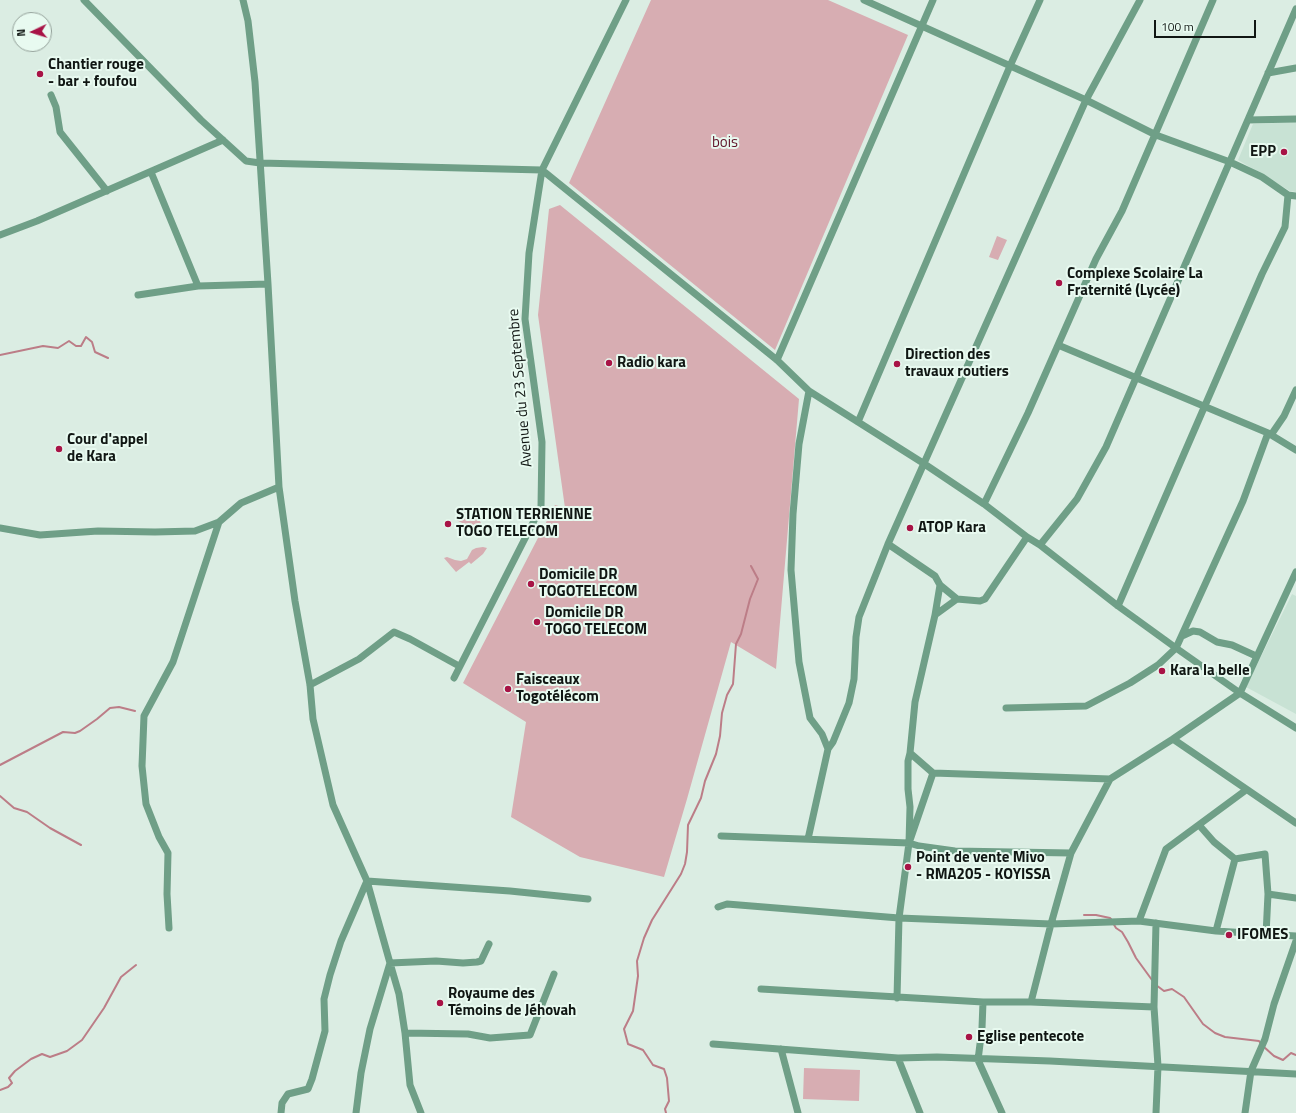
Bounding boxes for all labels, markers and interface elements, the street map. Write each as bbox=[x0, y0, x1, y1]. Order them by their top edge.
north arrow bbox=[12, 12, 52, 52]
scale bar bbox=[1156, 12, 1258, 38]
text: 100 m bbox=[1161, 17, 1194, 36]
text: N bbox=[13, 28, 29, 37]
place label: Chantier rouge - bar + foufou bbox=[48, 56, 144, 91]
marker: Chantier rouge - bar + foufou bbox=[35, 69, 45, 79]
park label: bois bbox=[712, 134, 738, 152]
place label: EPP bbox=[1250, 143, 1276, 161]
marker: EPP bbox=[1279, 147, 1289, 157]
place label: Complexe Scolaire La Fraternité (Lycée) bbox=[1067, 265, 1203, 300]
marker: Complexe Scolaire La Fraternité (Lycée) bbox=[1054, 278, 1064, 288]
street label: Avenue du 23 Septembre bbox=[505, 308, 537, 468]
place label: Direction des travaux routiers bbox=[905, 346, 1009, 381]
place label: Radio kara bbox=[617, 354, 686, 372]
marker: Radio kara bbox=[604, 358, 614, 368]
marker: Direction des travaux routiers bbox=[892, 359, 902, 369]
place label: Cour d'appel de Kara bbox=[67, 431, 148, 466]
marker: Cour d'appel de Kara bbox=[54, 444, 64, 454]
place label: STATION TERRIENNE TOGO TELECOM bbox=[456, 506, 592, 541]
marker: STATION TERRIENNE TOGO TELECOM bbox=[443, 519, 453, 529]
place label: ATOP Kara bbox=[918, 519, 986, 537]
marker: ATOP Kara bbox=[905, 523, 915, 533]
place label: Domicile DR TOGOTELECOM bbox=[539, 566, 638, 601]
marker: Domicile DR TOGOTELECOM bbox=[526, 579, 536, 589]
place label: Domicile DR TOGO TELECOM bbox=[545, 604, 647, 639]
marker: Domicile DR TOGO TELECOM bbox=[532, 617, 542, 627]
place label: Kara la belle bbox=[1170, 662, 1250, 680]
marker: Kara la belle bbox=[1157, 666, 1167, 676]
place label: Faisceaux Togotélécom bbox=[516, 671, 599, 706]
marker: Faisceaux Togotélécom bbox=[503, 684, 513, 694]
place label: Point de vente Mivo - RMA205 - KOYISSA bbox=[916, 849, 1051, 884]
marker: Point de vente Mivo - RMA205 - KOYISSA bbox=[903, 862, 913, 872]
place label: IFOMES bbox=[1237, 926, 1288, 944]
marker: IFOMES bbox=[1224, 930, 1234, 940]
place label: Royaume des Témoins de Jéhovah bbox=[448, 985, 576, 1020]
marker: Royaume des Témoins de Jéhovah bbox=[435, 998, 445, 1008]
place label: Eglise pentecote bbox=[977, 1028, 1084, 1046]
marker: Eglise pentecote bbox=[964, 1032, 974, 1042]

